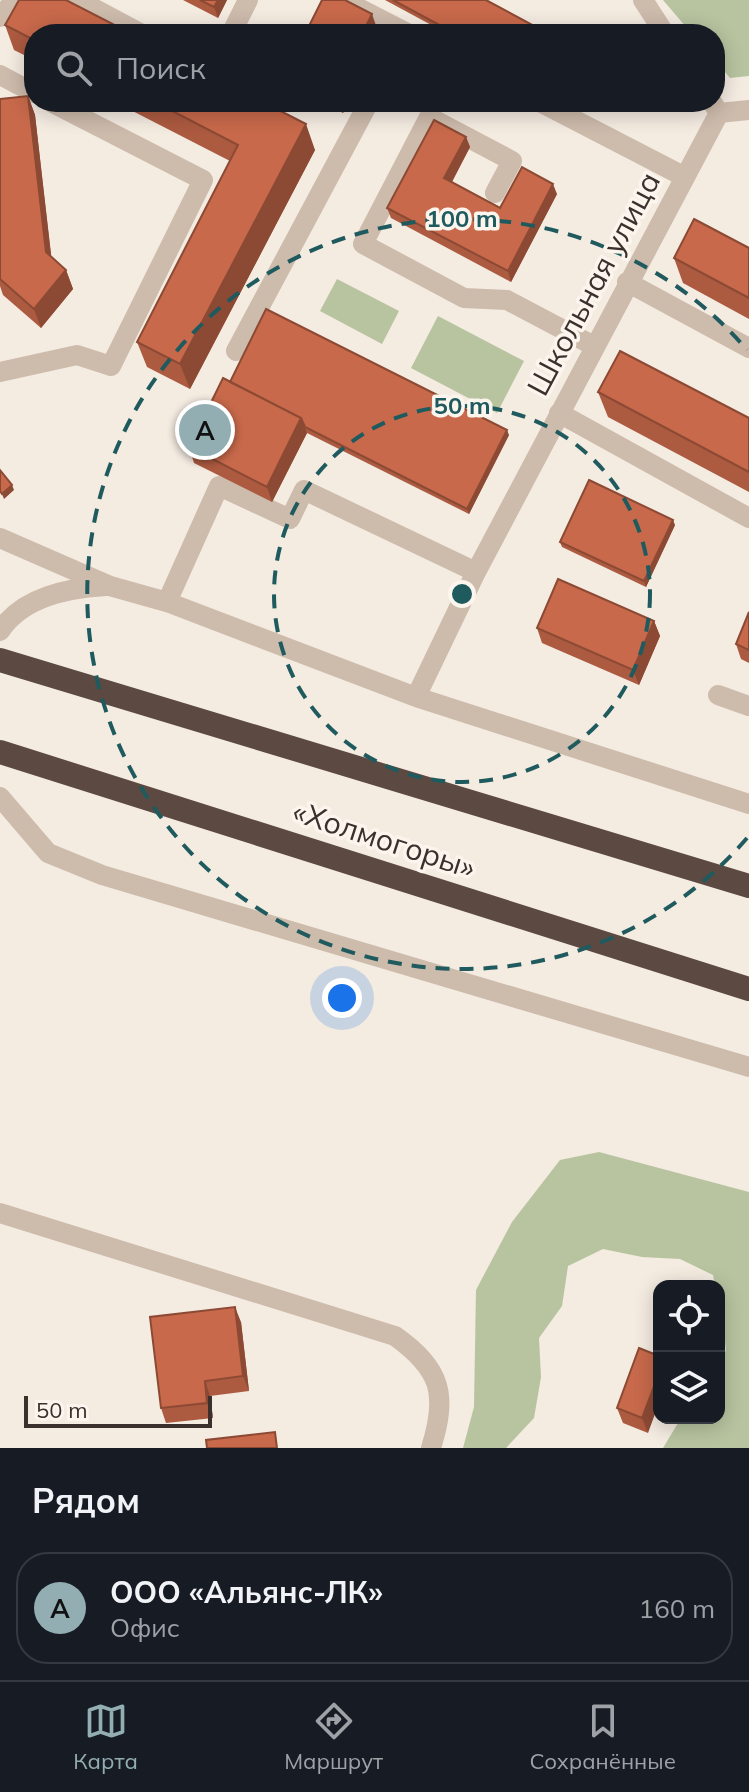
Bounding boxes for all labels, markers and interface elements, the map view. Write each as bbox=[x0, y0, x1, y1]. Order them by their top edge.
search box bbox=[24, 24, 725, 112]
icon: search bbox=[52, 46, 96, 90]
text: Поиск bbox=[116, 49, 206, 87]
street label: Школьная улица bbox=[518, 165, 668, 402]
text: 100 m bbox=[426, 203, 498, 233]
text: 50 m bbox=[434, 390, 490, 420]
pin: A bbox=[179, 400, 231, 460]
centre of rings bbox=[448, 580, 476, 608]
street label: «Холмогоры» bbox=[288, 792, 480, 886]
your location bbox=[322, 978, 362, 1018]
map controls bbox=[653, 1280, 725, 1424]
button: locate bbox=[653, 1280, 725, 1352]
button: layers bbox=[653, 1352, 725, 1424]
scale bar bbox=[24, 1392, 212, 1428]
text: 50 m bbox=[36, 1396, 87, 1424]
text: Рядом bbox=[32, 1479, 140, 1522]
text: ООО «Альянс-ЛК» bbox=[110, 1573, 383, 1611]
text: A bbox=[50, 1592, 70, 1625]
text: 160 m bbox=[639, 1592, 715, 1625]
text: Офис bbox=[110, 1611, 180, 1644]
tab: Карта bbox=[73, 1699, 138, 1775]
tab: Маршрут bbox=[284, 1699, 383, 1775]
tab: Сохранённые bbox=[529, 1699, 676, 1775]

